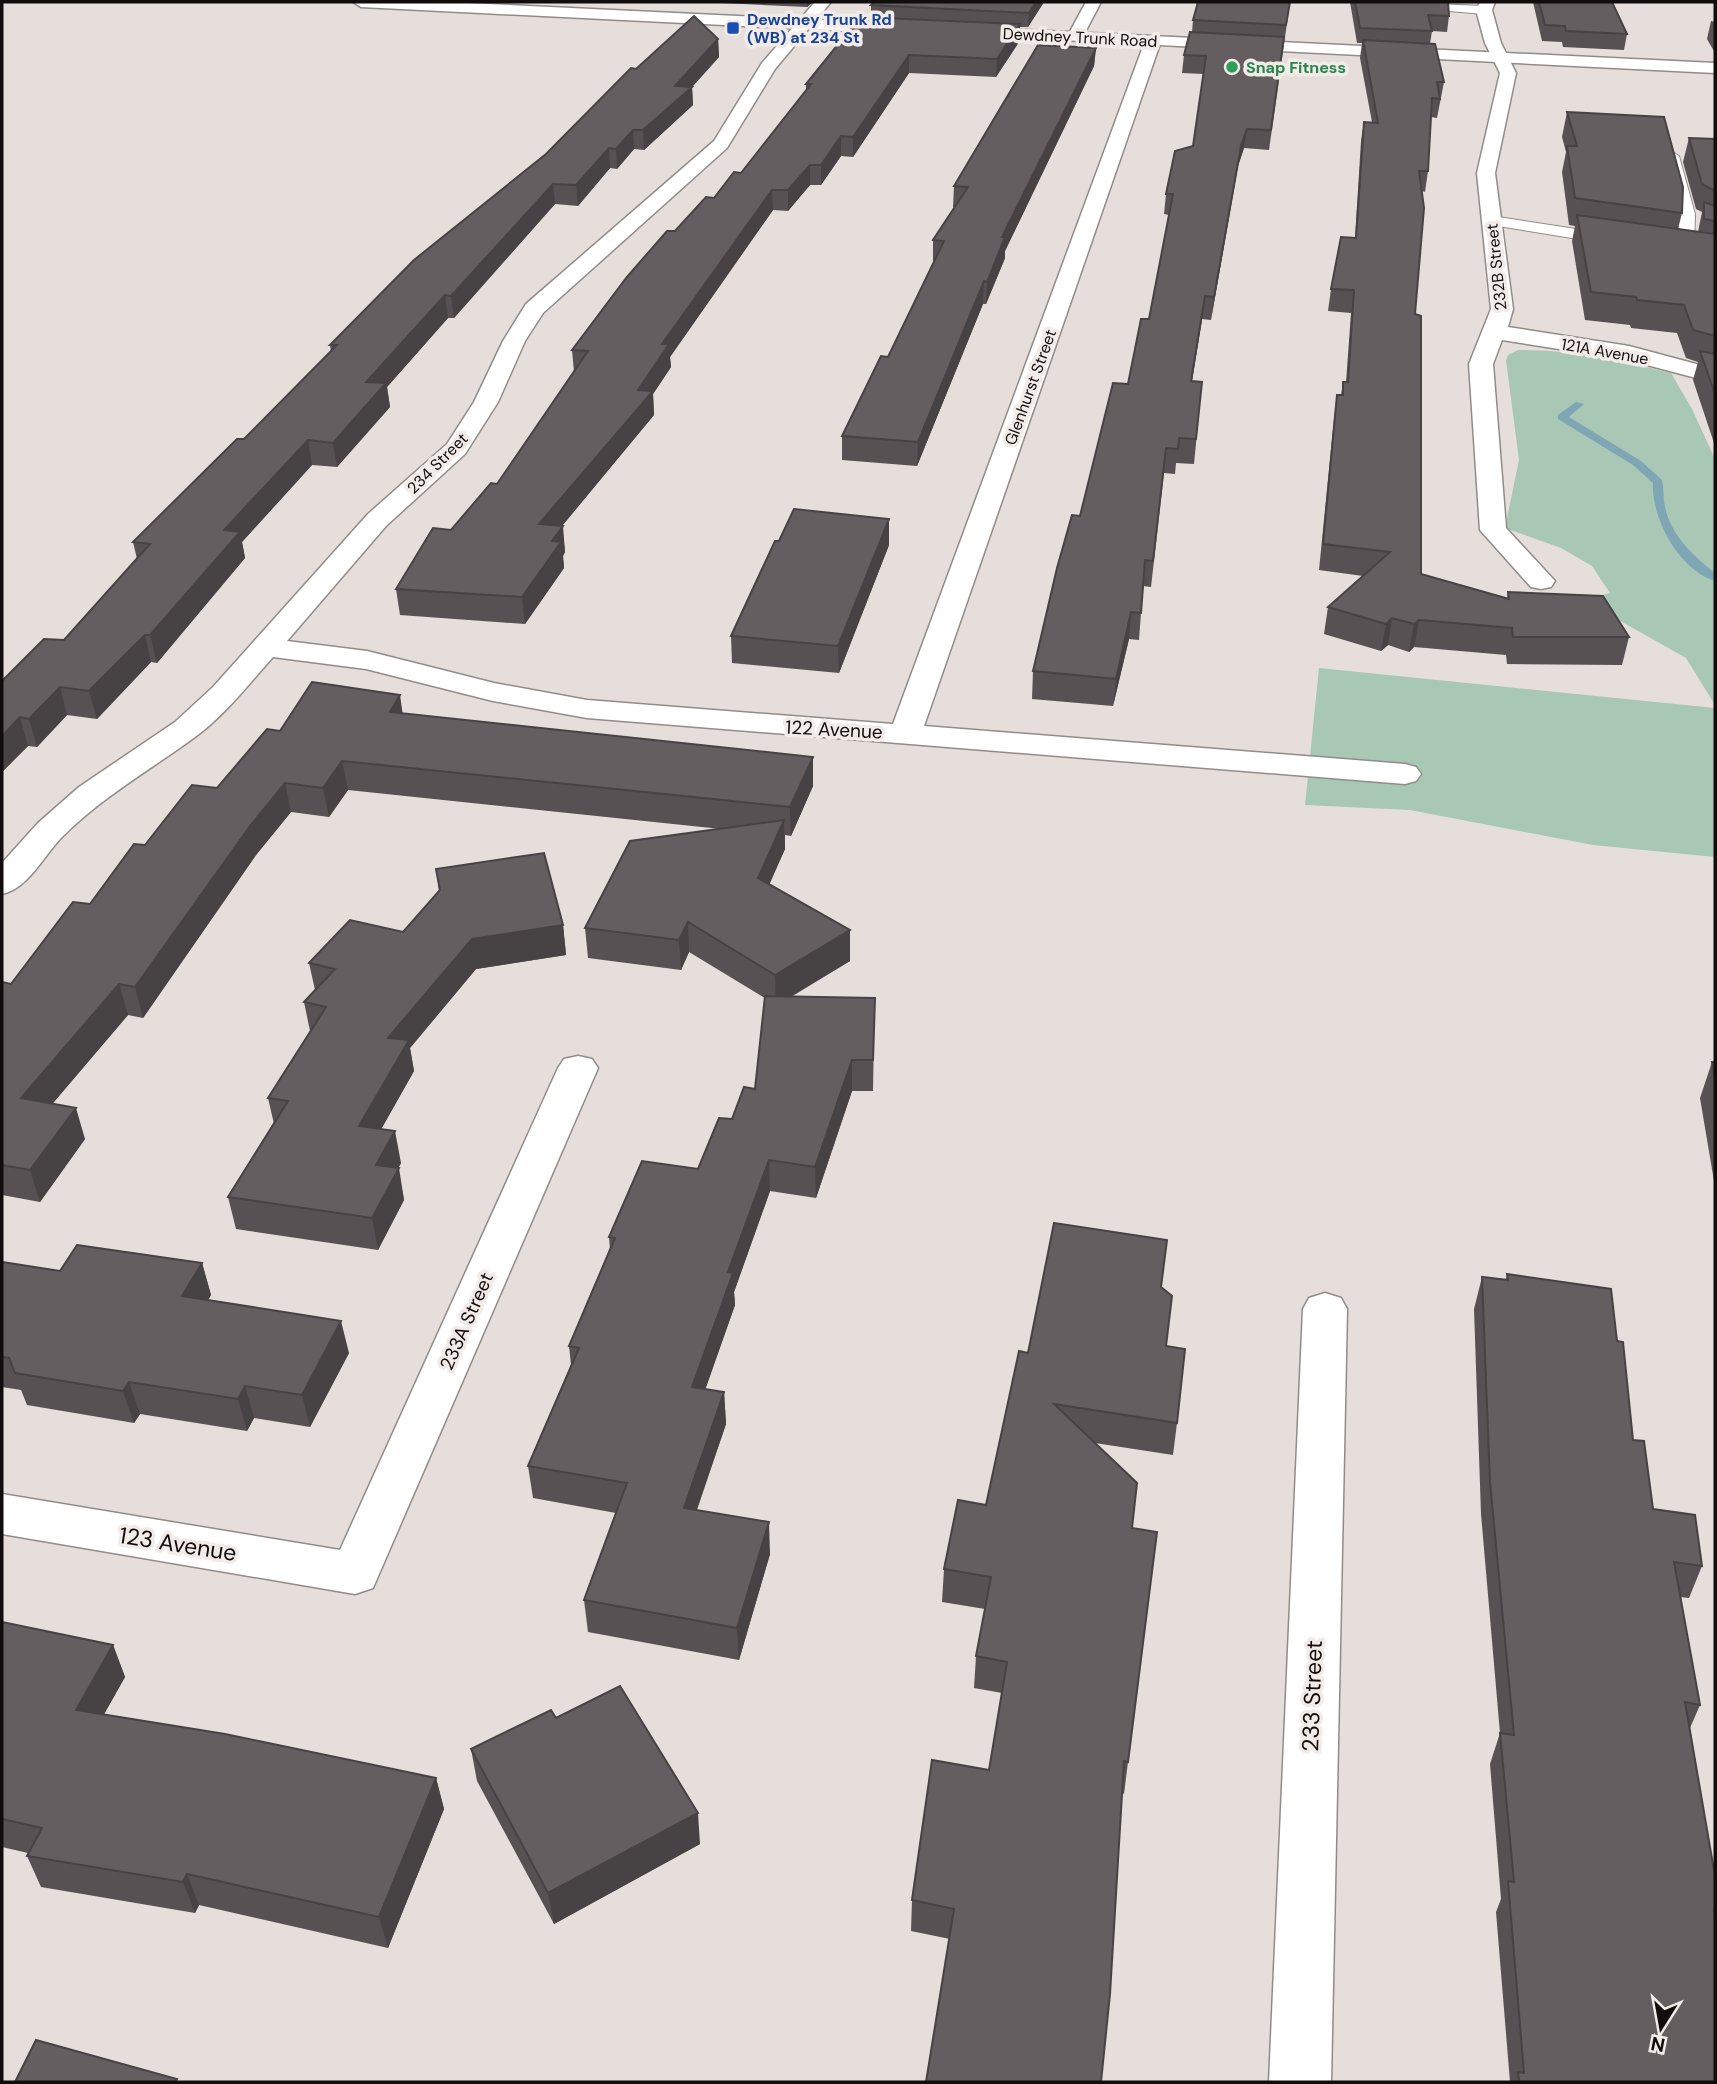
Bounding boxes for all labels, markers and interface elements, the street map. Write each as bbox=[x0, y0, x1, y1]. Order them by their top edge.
place label: Dewdney Trunk Rd (WB) at 234 St bbox=[747, 9, 892, 48]
marker: Dewdney Trunk Rd (WB) at 234 St bbox=[725, 20, 741, 36]
street label: Dewdney Trunk Road bbox=[1002, 23, 1158, 52]
place label: Snap Fitness bbox=[1246, 57, 1346, 78]
marker: Snap Fitness bbox=[1224, 59, 1240, 75]
street label: 232B Street bbox=[1482, 223, 1511, 311]
street label: Glenhurst Street bbox=[1000, 326, 1061, 448]
street label: 121A Avenue bbox=[1560, 333, 1650, 370]
street label: 234 Street bbox=[402, 428, 472, 498]
street label: 122 Avenue bbox=[785, 714, 883, 745]
street label: 233A Street bbox=[434, 1269, 499, 1374]
street label: 123 Avenue bbox=[117, 1520, 239, 1568]
street label: 233 Street bbox=[1295, 1640, 1329, 1752]
north arrow bbox=[1626, 1993, 1696, 2063]
text: N bbox=[1649, 2031, 1667, 2058]

